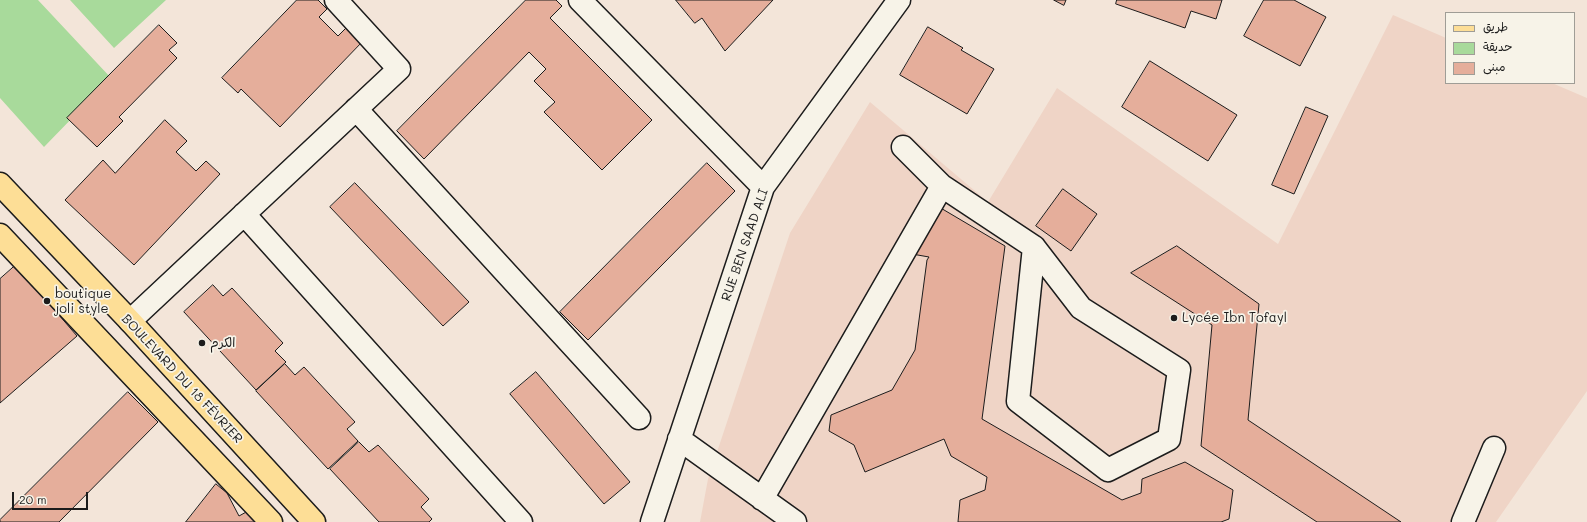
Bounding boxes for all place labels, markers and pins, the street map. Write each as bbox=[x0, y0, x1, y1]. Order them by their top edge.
place label: boutique joli style bbox=[55, 286, 111, 317]
marker: boutique joli style bbox=[42, 296, 52, 306]
place label: Lycée Ibn Tofayl bbox=[1182, 310, 1287, 326]
marker: Lycée Ibn Tofayl bbox=[1169, 313, 1179, 323]
place label: الكرم bbox=[210, 335, 236, 351]
marker: الكرم bbox=[197, 338, 207, 348]

